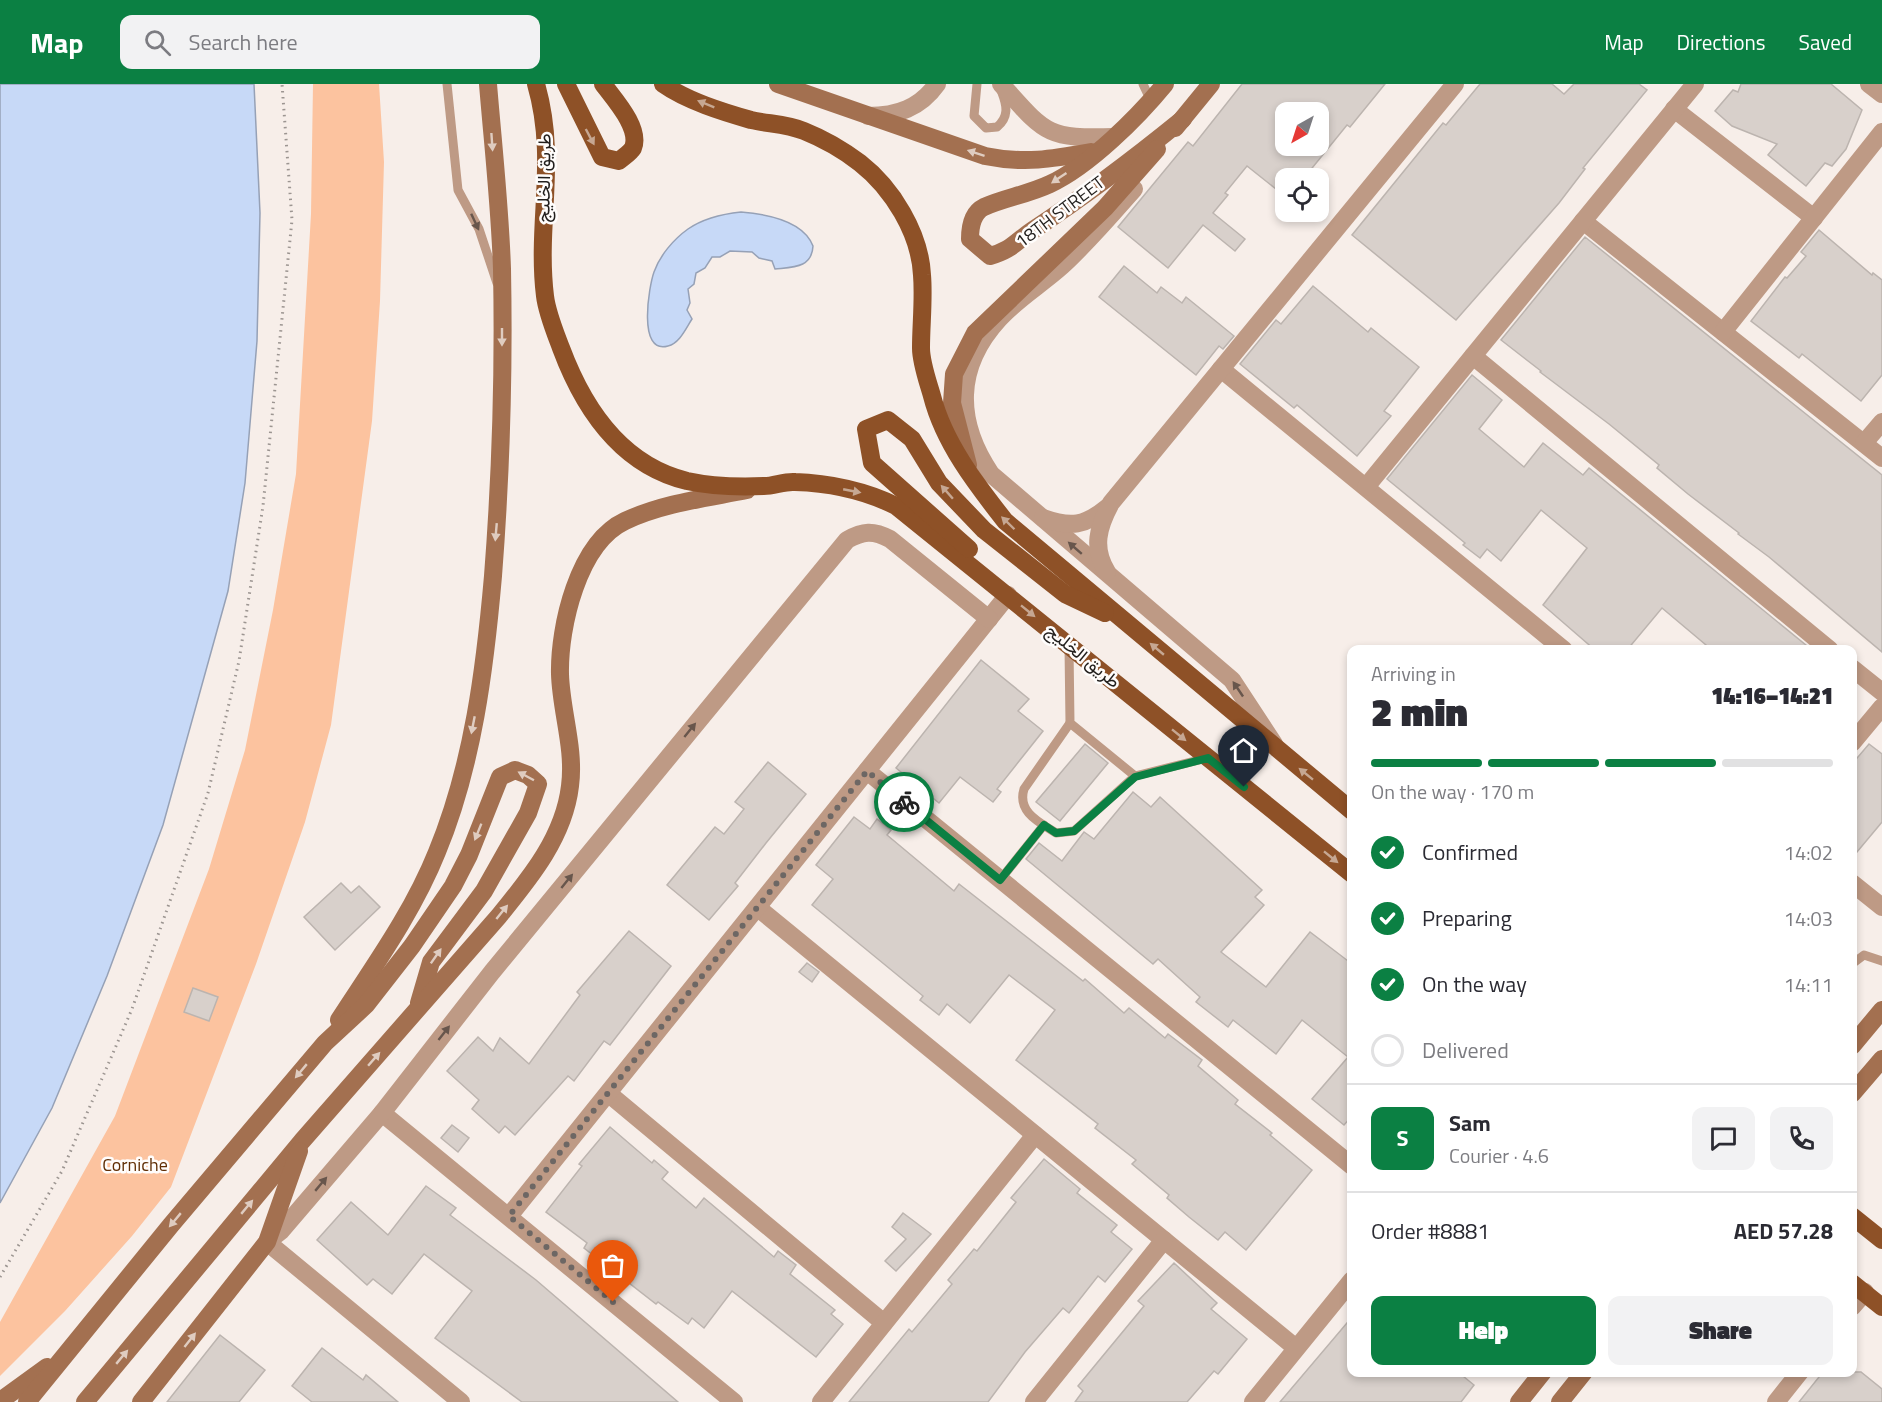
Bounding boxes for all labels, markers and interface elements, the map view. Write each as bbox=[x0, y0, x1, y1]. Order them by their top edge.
search box bbox=[120, 15, 540, 69]
text: Map bbox=[30, 21, 84, 64]
text: Search here bbox=[189, 25, 298, 59]
icon: search bbox=[141, 26, 174, 59]
text: Map bbox=[1604, 26, 1644, 58]
text: Directions bbox=[1677, 26, 1766, 58]
text: Saved bbox=[1799, 26, 1852, 58]
one-way arrow bbox=[697, 99, 715, 109]
north arrow bbox=[1275, 102, 1329, 156]
map controls bbox=[1275, 102, 1329, 222]
one-way arrow bbox=[585, 129, 595, 146]
one-way arrow bbox=[488, 133, 497, 152]
street label: طريق الخليج bbox=[529, 133, 558, 223]
one-way arrow bbox=[967, 147, 985, 157]
button: locate bbox=[1275, 168, 1329, 222]
street label: 18TH STREET bbox=[1009, 169, 1110, 254]
one-way arrow bbox=[1051, 172, 1067, 183]
one-way arrow bbox=[470, 213, 479, 230]
one-way arrow bbox=[497, 327, 507, 346]
one-way arrow bbox=[941, 485, 954, 500]
one-way arrow bbox=[843, 487, 862, 496]
one-way arrow bbox=[1002, 516, 1016, 530]
one-way arrow bbox=[492, 522, 501, 541]
one-way arrow bbox=[1068, 542, 1083, 555]
one-way arrow bbox=[1021, 605, 1036, 617]
street label: طريق الخليج bbox=[1040, 617, 1127, 694]
one-way arrow bbox=[1150, 643, 1165, 656]
text: Arriving in bbox=[1371, 658, 1456, 689]
text: 14:16–14:21 bbox=[1711, 679, 1833, 713]
one-way arrow bbox=[1233, 681, 1244, 697]
text: 2 min bbox=[1371, 682, 1468, 741]
one-way arrow bbox=[468, 716, 477, 735]
one-way arrow bbox=[683, 723, 696, 738]
pin bbox=[1218, 725, 1269, 787]
one-way arrow bbox=[1171, 728, 1186, 741]
icon: home bbox=[1227, 734, 1260, 767]
one-way arrow bbox=[1298, 768, 1314, 781]
one-way arrow bbox=[517, 771, 534, 781]
courier bbox=[874, 772, 934, 832]
text: On the way · 170 m bbox=[1371, 776, 1534, 807]
icon: bike bbox=[888, 786, 921, 819]
one-way arrow bbox=[473, 823, 483, 841]
text: Confirmed bbox=[1422, 835, 1518, 869]
icon: check bbox=[1371, 836, 1404, 869]
text: 14:02 bbox=[1784, 837, 1833, 868]
one-way arrow bbox=[1323, 851, 1339, 864]
one-way arrow bbox=[560, 873, 573, 889]
text: Preparing bbox=[1422, 901, 1512, 935]
icon: check bbox=[1371, 902, 1404, 935]
text: 14:03 bbox=[1784, 903, 1833, 934]
one-way arrow bbox=[495, 905, 508, 920]
one-way arrow bbox=[431, 947, 442, 964]
text: On the way bbox=[1422, 967, 1527, 1001]
icon: check bbox=[1371, 968, 1404, 1001]
text: 14:11 bbox=[1784, 969, 1833, 1000]
one-way arrow bbox=[438, 1025, 451, 1041]
text: Delivered bbox=[1422, 1033, 1509, 1067]
one-way arrow bbox=[367, 1052, 380, 1067]
one-way arrow bbox=[295, 1063, 308, 1079]
text: Sam bbox=[1449, 1106, 1491, 1140]
button: chat bbox=[1692, 1107, 1755, 1170]
button: phone bbox=[1770, 1107, 1833, 1170]
text: S bbox=[1397, 1121, 1408, 1155]
text: Courier · 4.6 bbox=[1449, 1140, 1549, 1171]
park label: Corniche bbox=[102, 1151, 168, 1178]
one-way arrow bbox=[314, 1177, 327, 1192]
one-way arrow bbox=[241, 1199, 254, 1215]
one-way arrow bbox=[170, 1212, 182, 1227]
text: Order #8881 bbox=[1371, 1214, 1490, 1248]
text: AED 57.28 bbox=[1734, 1214, 1833, 1248]
pin bbox=[587, 1240, 638, 1302]
icon: bag bbox=[596, 1249, 629, 1282]
button: Help bbox=[1371, 1296, 1596, 1365]
button: Share bbox=[1608, 1296, 1833, 1365]
one-way arrow bbox=[184, 1332, 196, 1347]
one-way arrow bbox=[116, 1349, 129, 1365]

